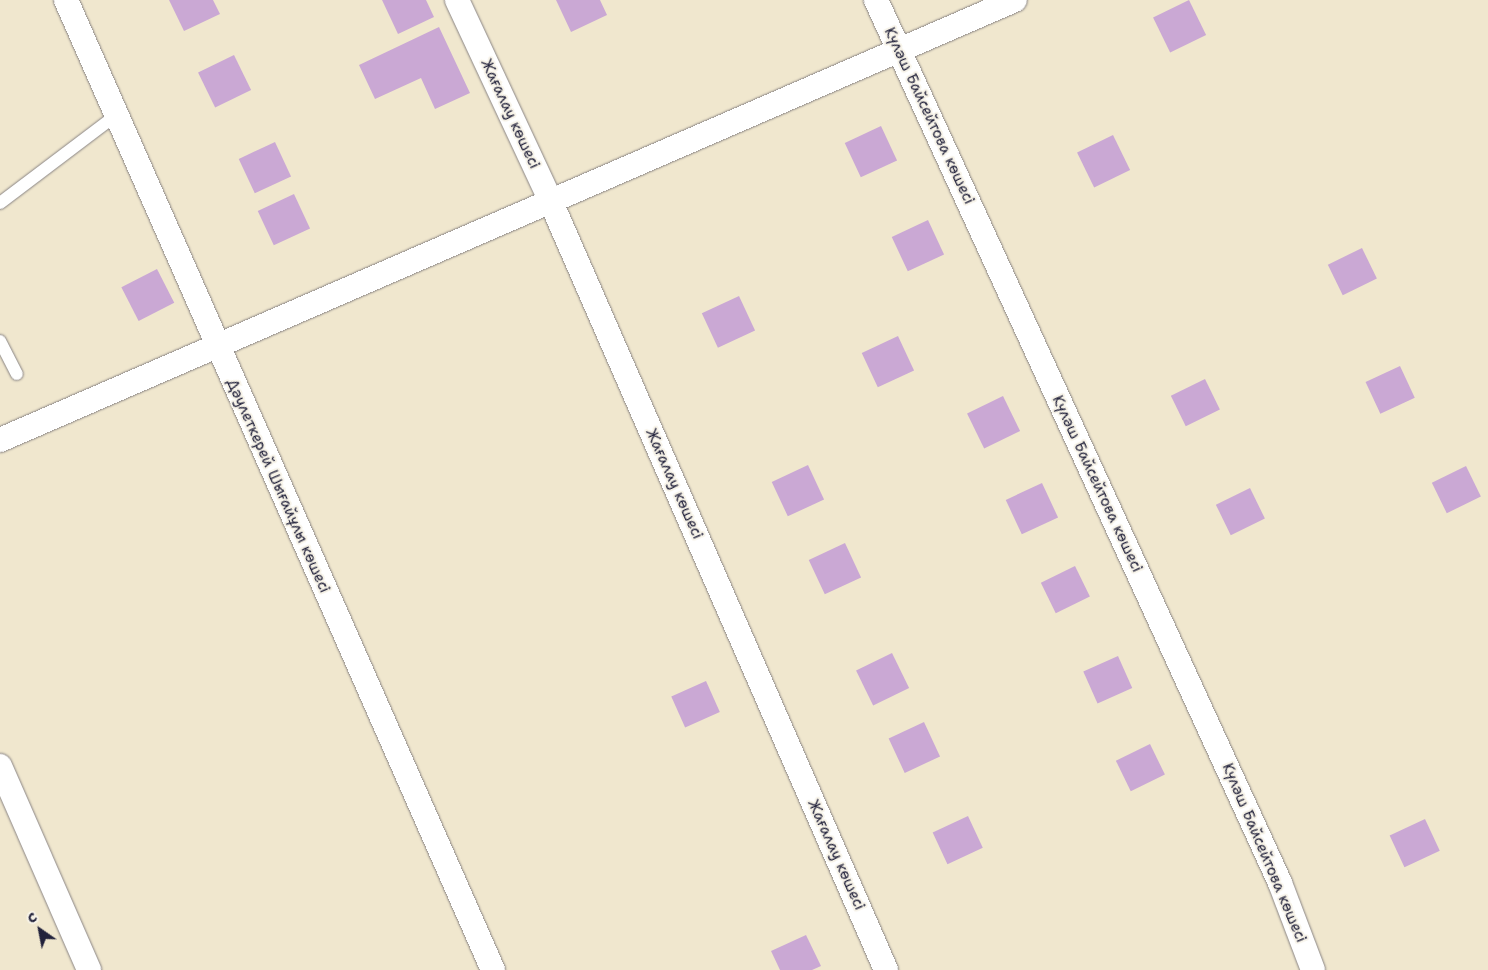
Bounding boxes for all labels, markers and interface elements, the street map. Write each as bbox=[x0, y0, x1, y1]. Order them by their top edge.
street label: Күләш Байсейтова көшесі bbox=[880, 25, 978, 207]
street label: Жағалау көшесі bbox=[477, 56, 543, 172]
street label: Дәулеткерей Шығайұлы көшесі bbox=[222, 376, 334, 596]
street label: Күләш Байсейтова көшесі bbox=[1048, 393, 1146, 575]
street label: Жағалау көшесі bbox=[642, 426, 706, 542]
street label: Күләш Байсейтова көшесі bbox=[1218, 761, 1310, 945]
street label: Жағалау көшесі bbox=[804, 797, 868, 913]
north arrow bbox=[15, 905, 65, 955]
text: С bbox=[23, 908, 40, 927]

